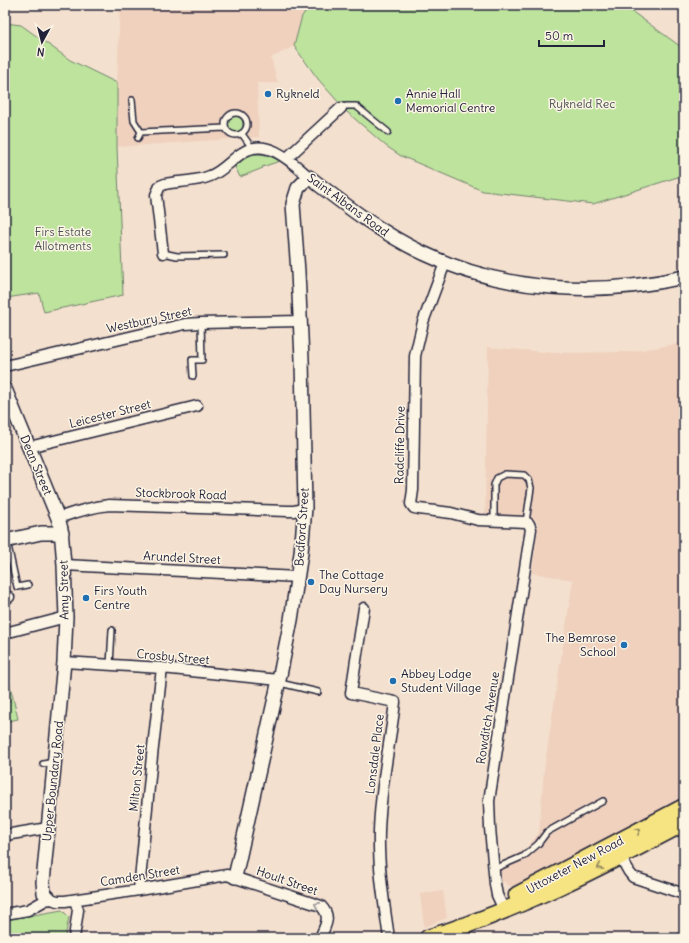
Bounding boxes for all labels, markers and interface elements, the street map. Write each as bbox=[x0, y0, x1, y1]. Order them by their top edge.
north arrow bbox=[22, 22, 62, 62]
scale bar bbox=[539, 22, 604, 48]
text: 50 m bbox=[545, 28, 574, 43]
text: N bbox=[36, 45, 45, 59]
place label: Rykneld bbox=[276, 86, 320, 101]
place label: Annie Hall Memorial Centre bbox=[406, 86, 495, 115]
marker: Rykneld bbox=[263, 89, 273, 99]
marker: Annie Hall Memorial Centre bbox=[393, 96, 403, 106]
park label: Rykneld Rec bbox=[549, 96, 615, 111]
street label: Saint Albans Road bbox=[305, 170, 392, 239]
park label: Firs Estate Allotments bbox=[34, 224, 92, 253]
street label: Westbury Street bbox=[105, 303, 193, 336]
street label: Leicester Street bbox=[68, 396, 152, 431]
street label: Radcliffe Drive bbox=[391, 406, 408, 484]
street label: Dean Street bbox=[17, 433, 56, 497]
street label: Stockbrook Road bbox=[135, 484, 227, 503]
street label: Bedford Street bbox=[291, 487, 312, 567]
street label: Arundel Street bbox=[143, 548, 221, 567]
street label: Amy Street bbox=[55, 560, 72, 620]
place label: The Cottage Day Nursery bbox=[319, 567, 388, 596]
marker: The Cottage Day Nursery bbox=[306, 577, 316, 587]
place label: Firs Youth Centre bbox=[94, 583, 147, 612]
marker: Firs Youth Centre bbox=[81, 593, 91, 603]
place label: The Bemrose School bbox=[545, 630, 616, 659]
marker: The Bemrose School bbox=[619, 640, 629, 650]
street label: Crosby Street bbox=[136, 646, 210, 667]
place label: Abbey Lodge Student Village bbox=[401, 666, 481, 695]
street label: Rowditch Avenue bbox=[473, 671, 502, 765]
marker: Abbey Lodge Student Village bbox=[388, 676, 398, 686]
street label: Lonsdale Place bbox=[362, 713, 387, 795]
street label: Upper Boundary Road bbox=[39, 720, 66, 842]
street label: Milton Street bbox=[126, 744, 147, 812]
one-way arrow bbox=[634, 829, 641, 836]
street label: Uttoxeter New Road bbox=[524, 833, 626, 897]
street label: Camden Street bbox=[99, 862, 181, 889]
one-way arrow bbox=[596, 862, 604, 870]
street label: Hoult Street bbox=[254, 863, 320, 898]
one-way arrow bbox=[314, 902, 321, 910]

